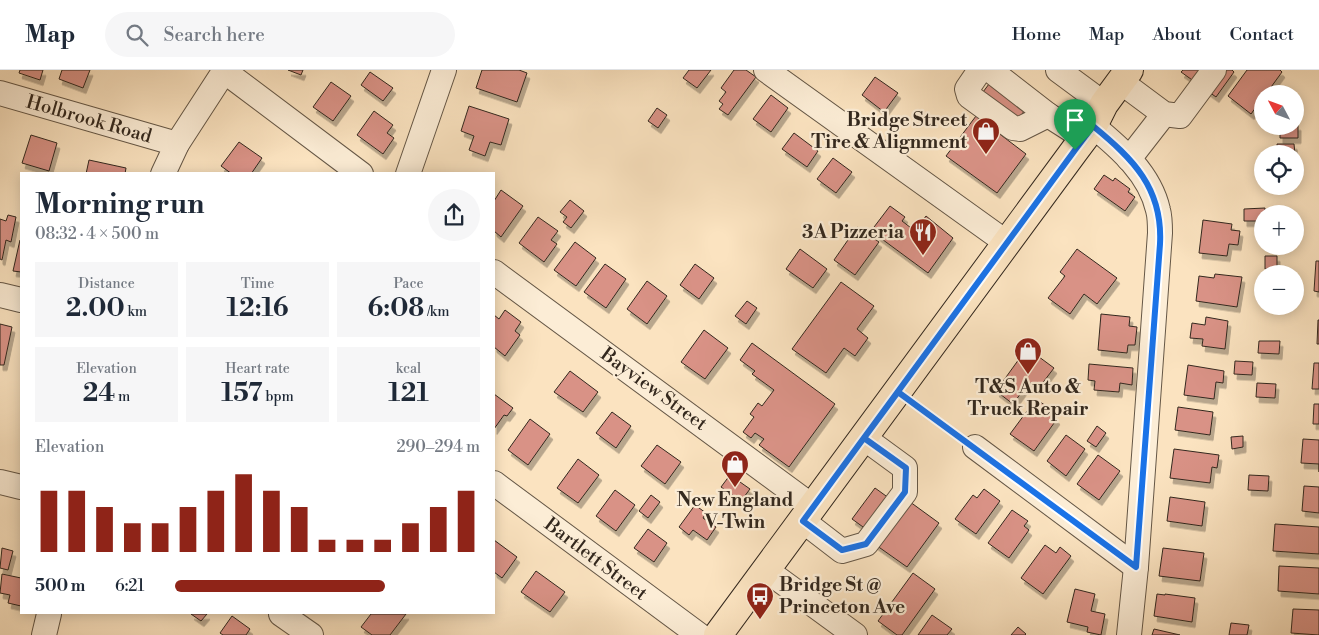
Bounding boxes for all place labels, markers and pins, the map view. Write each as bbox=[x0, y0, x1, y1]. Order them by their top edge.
pin bbox=[1054, 99, 1096, 150]
place label: Bridge Street Tire & Alignment bbox=[811, 108, 967, 154]
shop icon: Bridge Street Tire & Alignment bbox=[971, 116, 1001, 155]
restaurant icon: 3A Pizzeria bbox=[908, 217, 938, 256]
place label: 3A Pizzeria bbox=[802, 220, 905, 244]
shop icon: T&S Auto & Truck Repair bbox=[1013, 336, 1043, 375]
place label: T&S Auto & Truck Repair bbox=[967, 375, 1089, 421]
shop icon: New England V-Twin bbox=[720, 449, 750, 488]
place label: New England V-Twin bbox=[677, 488, 793, 534]
place label: Bridge St @ Princeton Ave bbox=[779, 573, 905, 619]
bus stop icon: Bridge St @ Princeton Ave bbox=[745, 581, 775, 620]

